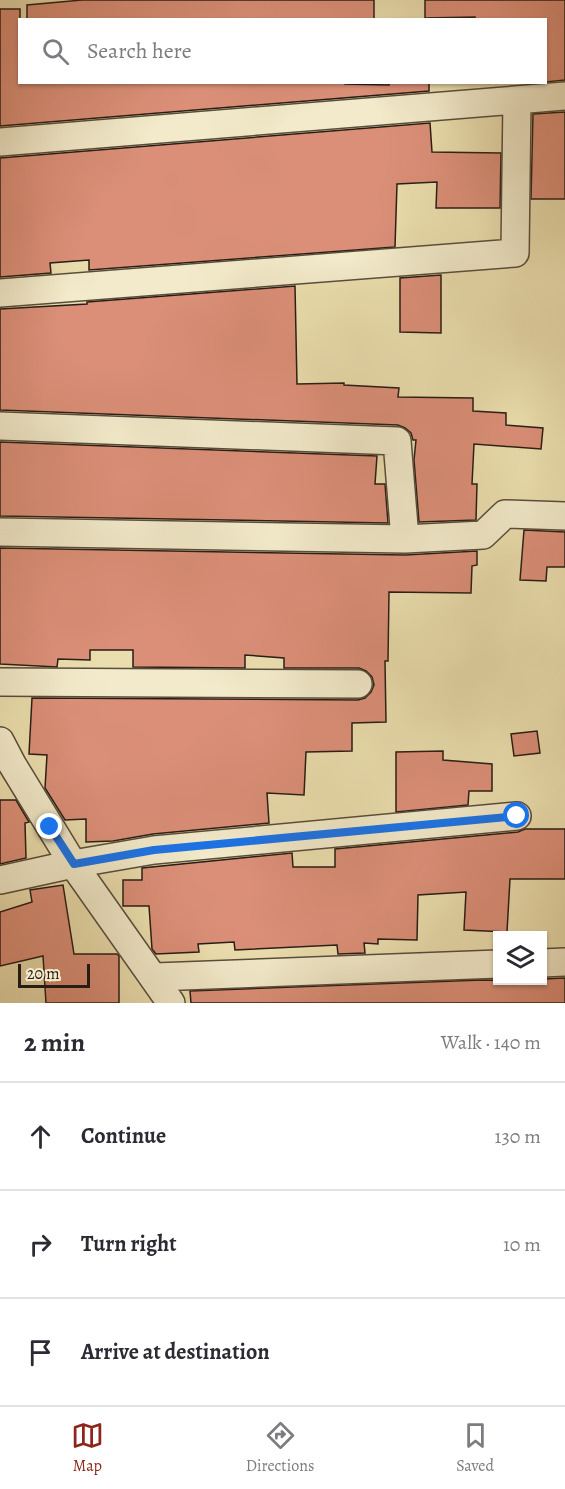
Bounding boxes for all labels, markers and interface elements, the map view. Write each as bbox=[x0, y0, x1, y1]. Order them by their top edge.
search box bbox=[18, 18, 547, 84]
icon: search bbox=[39, 35, 72, 68]
text: Search here bbox=[87, 36, 192, 66]
route start bbox=[503, 802, 529, 828]
route end bbox=[36, 813, 62, 839]
map controls bbox=[493, 931, 547, 985]
button: layers bbox=[493, 931, 547, 985]
scale bar bbox=[18, 961, 90, 988]
text: 20 m bbox=[27, 963, 60, 985]
text: 2 min bbox=[24, 1025, 85, 1060]
text: Walk · 140 m bbox=[441, 1029, 541, 1056]
icon: ahead bbox=[24, 1120, 57, 1153]
text: Continue bbox=[81, 1121, 166, 1151]
text: 130 m bbox=[495, 1123, 541, 1150]
icon: right bbox=[24, 1228, 57, 1261]
text: Turn right bbox=[81, 1229, 177, 1259]
text: 10 m bbox=[503, 1231, 541, 1258]
icon: arrive bbox=[24, 1336, 57, 1369]
text: Arrive at destination bbox=[81, 1337, 270, 1367]
tab: Map bbox=[71, 1419, 104, 1477]
tab: Directions bbox=[246, 1419, 314, 1477]
tab: Saved bbox=[456, 1419, 494, 1477]

